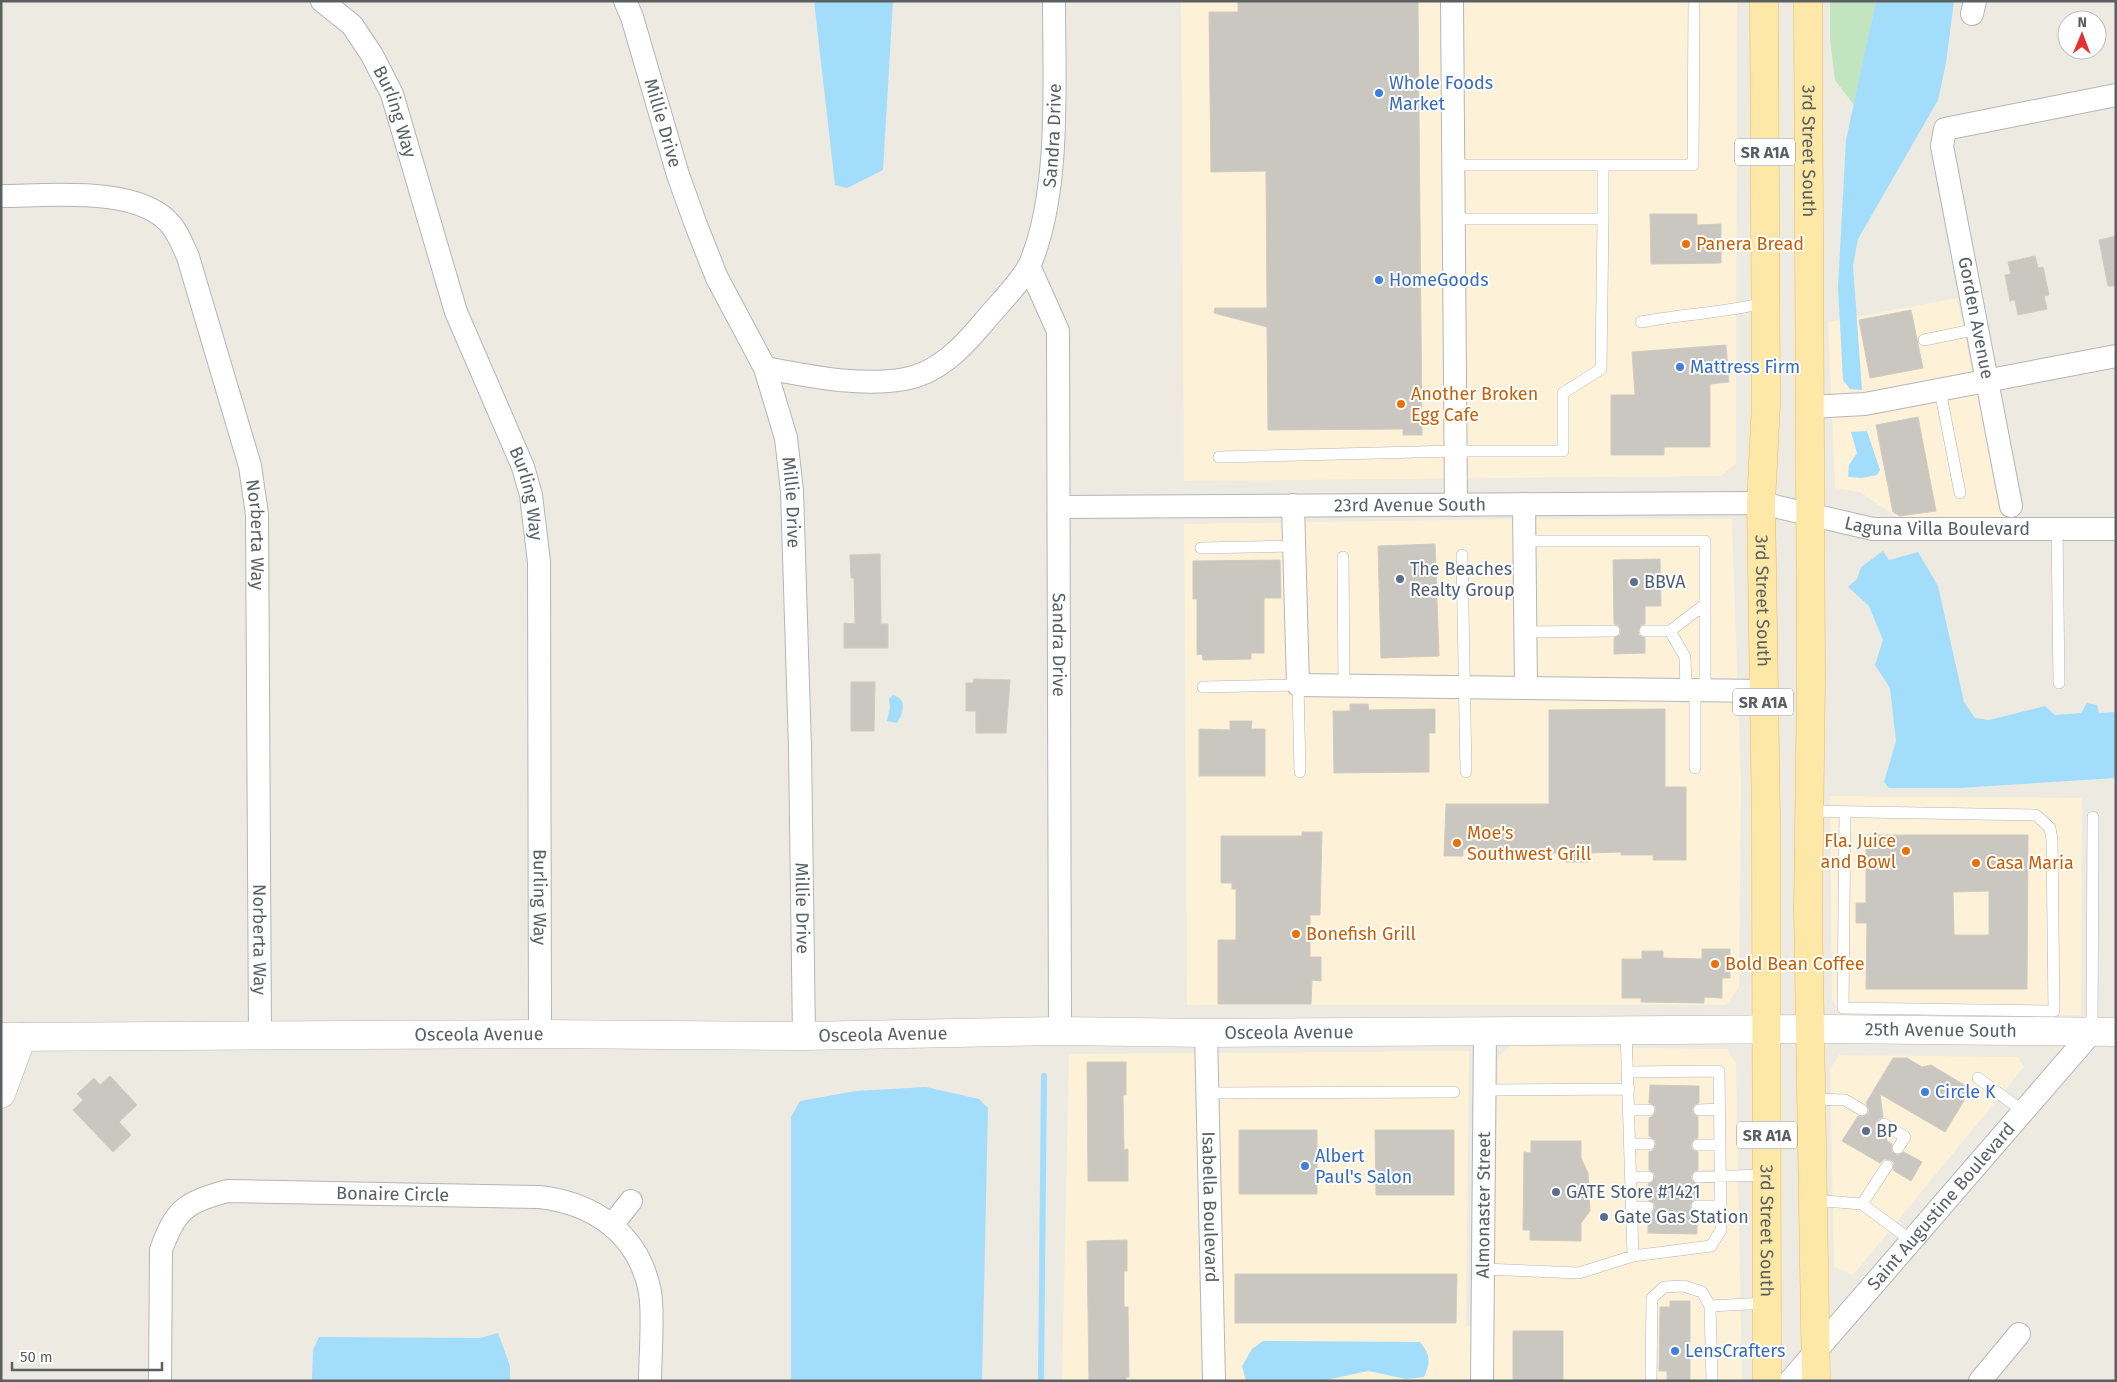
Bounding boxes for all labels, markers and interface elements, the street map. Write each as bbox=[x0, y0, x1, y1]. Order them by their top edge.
north arrow bbox=[2057, 10, 2107, 60]
text: N bbox=[2077, 14, 2087, 31]
street label: Burling Way bbox=[368, 62, 421, 160]
place label: Whole Foods Market bbox=[1389, 72, 1493, 115]
street label: Millie Drive bbox=[640, 76, 686, 170]
street label: Sandra Drive bbox=[1038, 83, 1066, 189]
street label: 3rd Street South bbox=[1797, 85, 1820, 217]
marker: Whole Foods Market bbox=[1373, 87, 1385, 99]
road number: SR A1A bbox=[1735, 138, 1795, 166]
place label: Panera Bread bbox=[1696, 233, 1804, 255]
marker: Panera Bread bbox=[1680, 238, 1692, 250]
street label: Gorden Avenue bbox=[1953, 255, 1999, 381]
place label: HomeGoods bbox=[1389, 269, 1489, 291]
marker: HomeGoods bbox=[1373, 274, 1385, 286]
place label: Mattress Firm bbox=[1690, 356, 1800, 378]
marker: Mattress Firm bbox=[1674, 361, 1686, 373]
place label: Another Broken Egg Cafe bbox=[1411, 383, 1538, 426]
marker: Another Broken Egg Cafe bbox=[1395, 398, 1407, 410]
street label: Burling Way bbox=[504, 443, 547, 542]
street label: Millie Drive bbox=[777, 456, 805, 549]
street label: Norberta Way bbox=[241, 478, 268, 590]
street label: 23rd Avenue South bbox=[1334, 494, 1486, 516]
street label: Laguna Villa Boulevard bbox=[1842, 512, 2030, 540]
street label: 3rd Street South bbox=[1751, 534, 1775, 667]
place label: The Beaches Realty Group bbox=[1410, 558, 1515, 601]
place label: BBVA bbox=[1644, 571, 1686, 593]
marker: The Beaches Realty Group bbox=[1394, 573, 1406, 585]
marker: BBVA bbox=[1628, 576, 1640, 588]
street label: Sandra Drive bbox=[1048, 593, 1070, 697]
road number: SR A1A bbox=[1733, 689, 1793, 716]
place label: Moe's Southwest Grill bbox=[1467, 822, 1591, 865]
place label: Fla. Juice and Bowl bbox=[1820, 830, 1896, 873]
marker: Moe's Southwest Grill bbox=[1451, 837, 1463, 849]
marker: Fla. Juice and Bowl bbox=[1900, 845, 1912, 857]
street label: Burling Way bbox=[529, 849, 551, 945]
place label: Casa Maria bbox=[1986, 852, 2074, 874]
marker: Casa Maria bbox=[1970, 857, 1982, 869]
street label: Millie Drive bbox=[791, 862, 814, 954]
street label: Norberta Way bbox=[248, 884, 271, 995]
place label: Bonefish Grill bbox=[1306, 923, 1416, 945]
marker: Bonefish Grill bbox=[1290, 928, 1302, 940]
place label: Bold Bean Coffee bbox=[1725, 953, 1865, 975]
marker: Bold Bean Coffee bbox=[1709, 958, 1721, 970]
street label: 25th Avenue South bbox=[1865, 1018, 2017, 1042]
street label: Osceola Avenue bbox=[1224, 1021, 1353, 1044]
street label: Osceola Avenue bbox=[818, 1022, 948, 1047]
street label: Osceola Avenue bbox=[414, 1023, 544, 1046]
place label: Circle K bbox=[1935, 1081, 1996, 1103]
marker: Circle K bbox=[1919, 1086, 1931, 1098]
street label: Saint Augustine Boulevard bbox=[1863, 1118, 2020, 1295]
place label: BP bbox=[1876, 1120, 1897, 1142]
road number: SR A1A bbox=[1737, 1122, 1797, 1148]
marker: BP bbox=[1860, 1125, 1872, 1137]
street label: Isabella Boulevard bbox=[1197, 1131, 1223, 1283]
street label: Almonaster Street bbox=[1472, 1131, 1495, 1278]
place label: Albert Paul's Salon bbox=[1315, 1145, 1412, 1188]
marker: Albert Paul's Salon bbox=[1299, 1160, 1311, 1172]
street label: 3rd Street South bbox=[1756, 1165, 1778, 1297]
place label: GATE Store #1421 bbox=[1566, 1181, 1701, 1203]
street label: Bonaire Circle bbox=[336, 1182, 450, 1206]
marker: GATE Store #1421 bbox=[1550, 1186, 1562, 1198]
place label: Gate Gas Station bbox=[1614, 1206, 1749, 1228]
marker: Gate Gas Station bbox=[1598, 1211, 1610, 1223]
scale bar bbox=[12, 1340, 162, 1372]
place label: LensCrafters bbox=[1685, 1340, 1785, 1362]
marker: LensCrafters bbox=[1669, 1345, 1681, 1357]
text: 50 m bbox=[20, 1348, 53, 1366]

